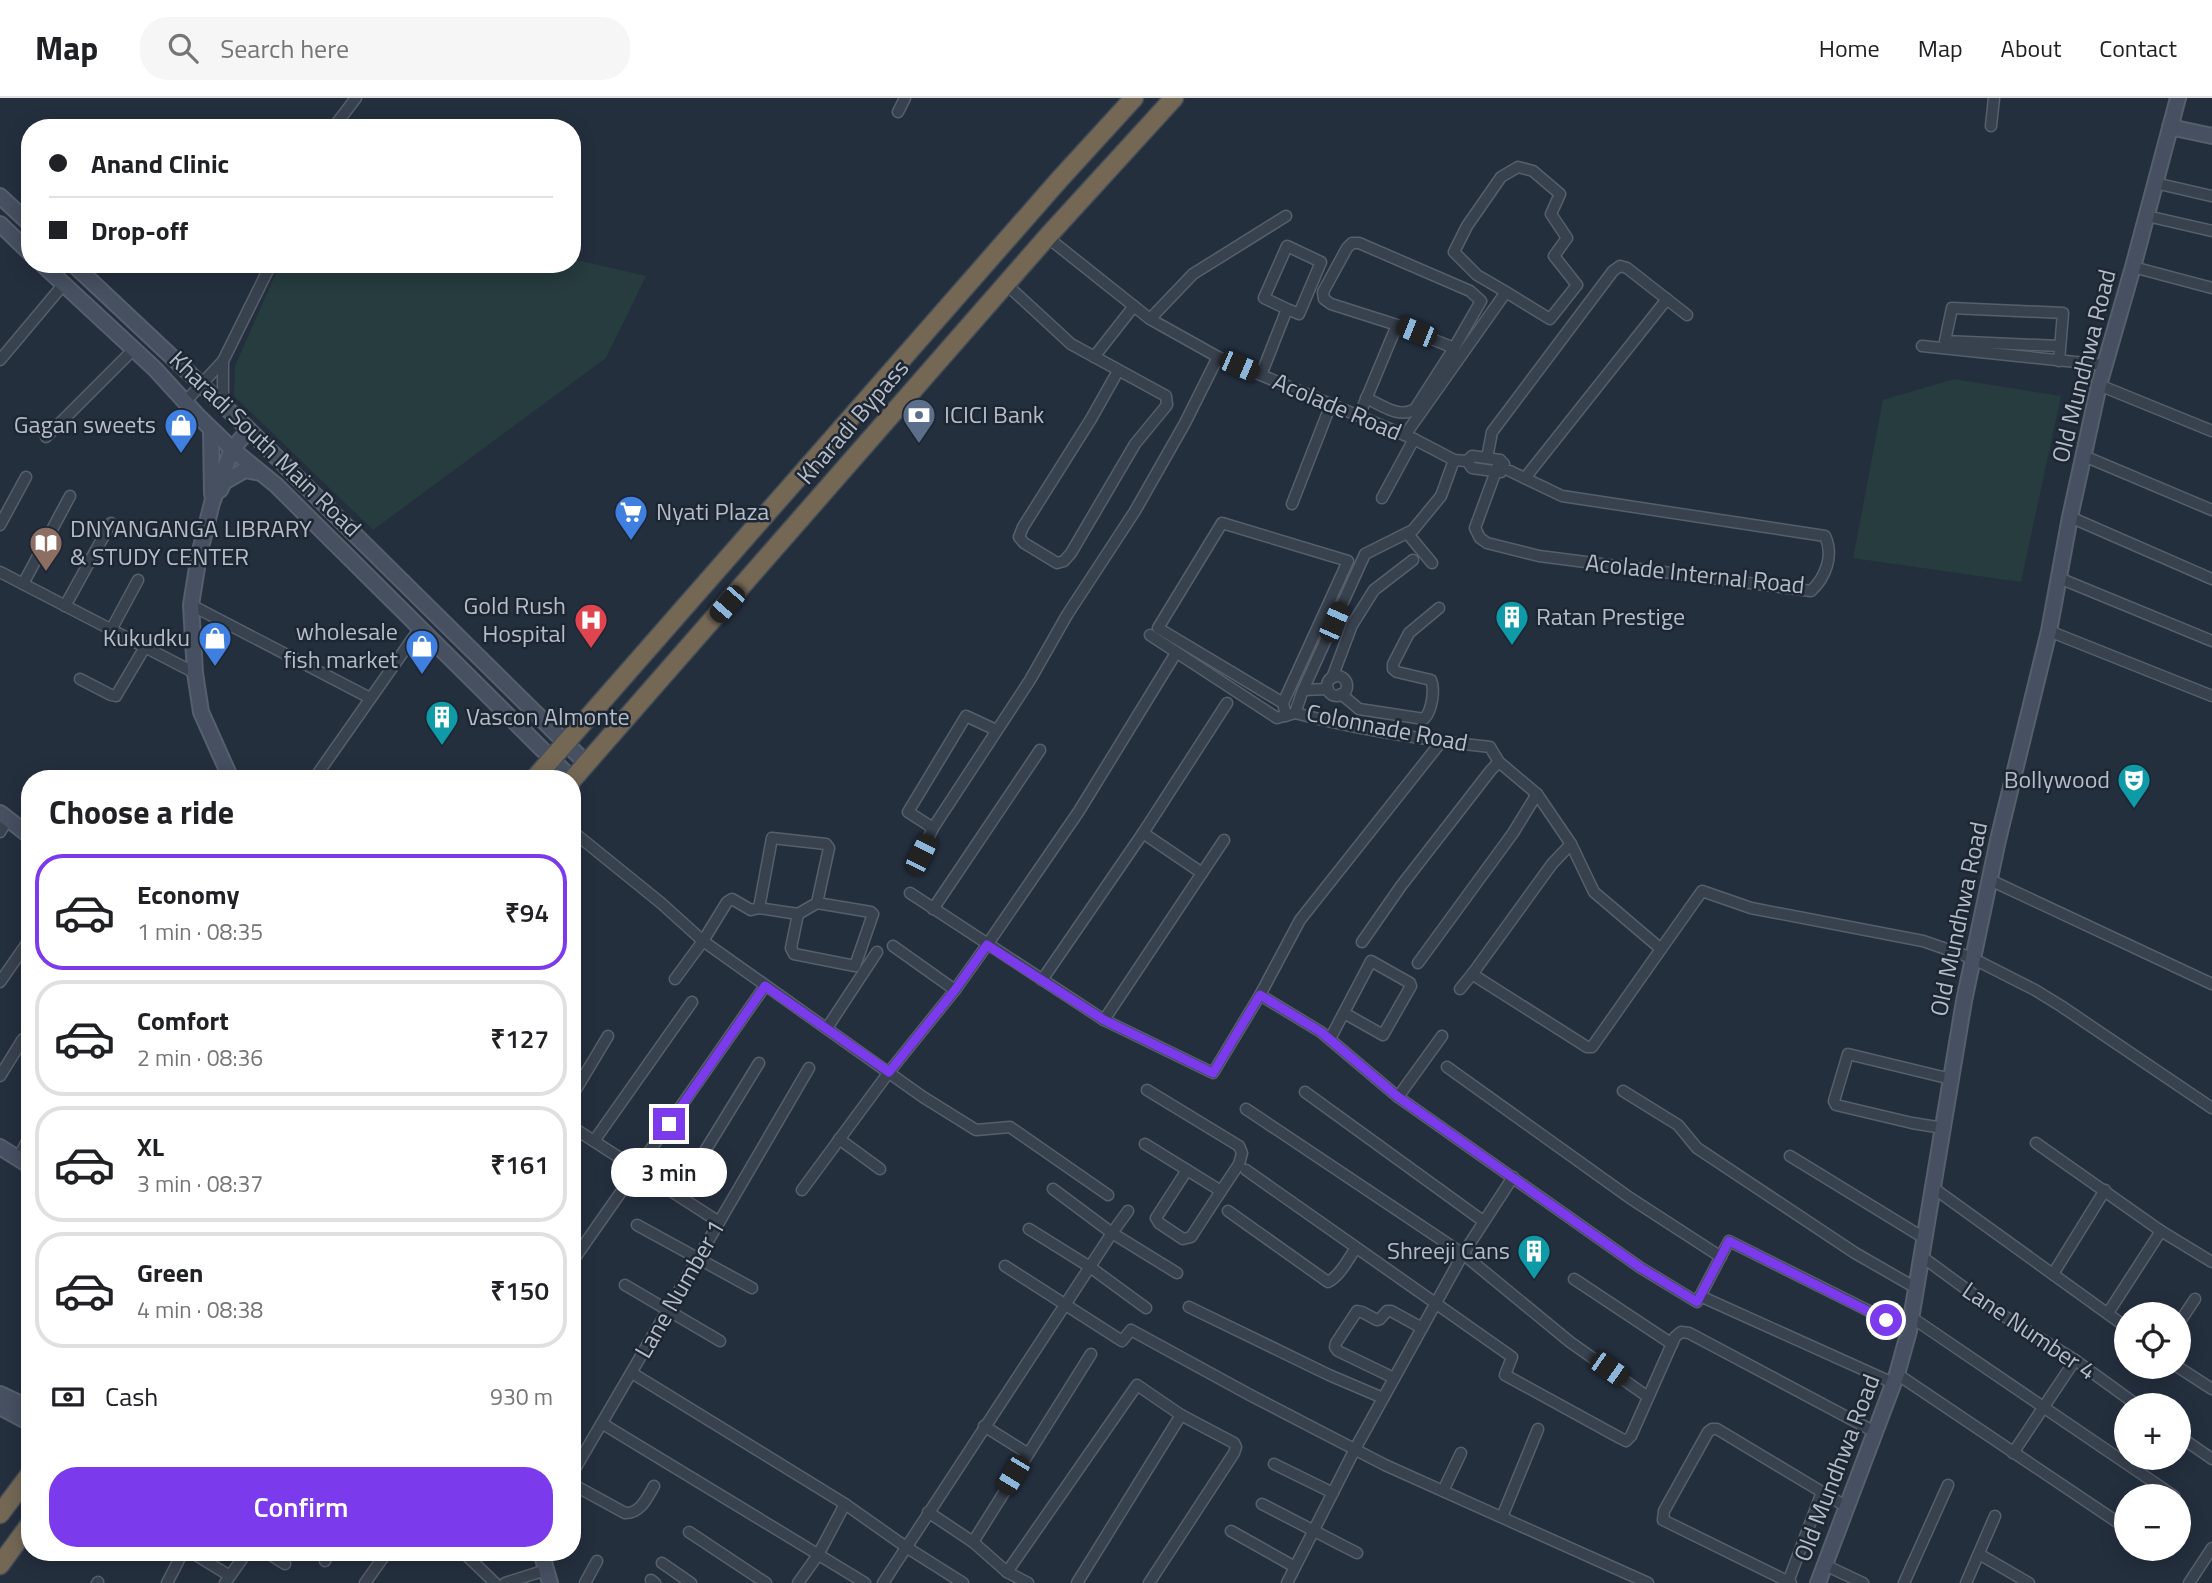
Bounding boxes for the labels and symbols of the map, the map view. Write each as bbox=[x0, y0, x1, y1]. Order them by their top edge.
street label: Old Mundhwa Road bbox=[2042, 265, 2124, 466]
car bbox=[1393, 314, 1440, 350]
street label: Kharadi South Main Road bbox=[162, 342, 370, 545]
car bbox=[1216, 348, 1263, 384]
street label: Kharadi Bypass bbox=[788, 351, 917, 492]
street label: Acolade Road bbox=[1267, 363, 1407, 449]
bank icon: ICICI Bank bbox=[900, 396, 938, 445]
place label: ICICI Bank bbox=[944, 396, 1045, 432]
place label: Gagan sweets bbox=[14, 406, 156, 442]
shop icon: Gagan sweets bbox=[162, 406, 200, 455]
supermarket icon: Nyati Plaza bbox=[612, 493, 650, 542]
place label: Nyati Plaza bbox=[656, 493, 769, 529]
place label: DNYANGANGA LIBRARY & STUDY CENTER bbox=[70, 510, 312, 574]
library icon: DNYANGANGA LIBRARY & STUDY CENTER bbox=[27, 524, 65, 573]
street label: Acolade Internal Road bbox=[1584, 544, 1806, 602]
car bbox=[706, 581, 749, 627]
place label: Gold Rush Hospital bbox=[464, 587, 566, 651]
building icon: Ratan Prestige bbox=[1493, 598, 1531, 647]
place label: Ratan Prestige bbox=[1536, 598, 1685, 634]
car bbox=[1316, 599, 1353, 645]
hospital icon: Gold Rush Hospital bbox=[572, 601, 610, 650]
place label: wholesale fish market bbox=[283, 613, 399, 677]
place label: Kukudku bbox=[103, 619, 190, 655]
shop icon: Kukudku bbox=[196, 619, 234, 668]
shop icon: wholesale fish market bbox=[403, 627, 441, 676]
street label: Colonnade Road bbox=[1303, 694, 1471, 760]
building icon: Vascon Almonte bbox=[423, 698, 461, 747]
place label: Vascon Almonte bbox=[466, 698, 630, 734]
place label: Bollywood bbox=[2004, 761, 2110, 797]
theatre icon: Bollywood bbox=[2115, 761, 2153, 810]
street label: Old Mundhwa Road bbox=[1920, 818, 1996, 1019]
car bbox=[903, 831, 940, 877]
route end bbox=[653, 1108, 685, 1140]
callout: 3 min bbox=[611, 1148, 727, 1198]
street label: Lane Number 1 bbox=[625, 1213, 733, 1364]
place label: Shreeji Cans bbox=[1387, 1232, 1510, 1268]
building icon: Shreeji Cans bbox=[1515, 1232, 1553, 1281]
street label: Lane Number 4 bbox=[1955, 1272, 2104, 1388]
route start bbox=[1870, 1304, 1902, 1336]
car bbox=[1586, 1348, 1633, 1390]
street label: Old Mundhwa Road bbox=[1784, 1369, 1888, 1567]
car bbox=[994, 1452, 1033, 1498]

